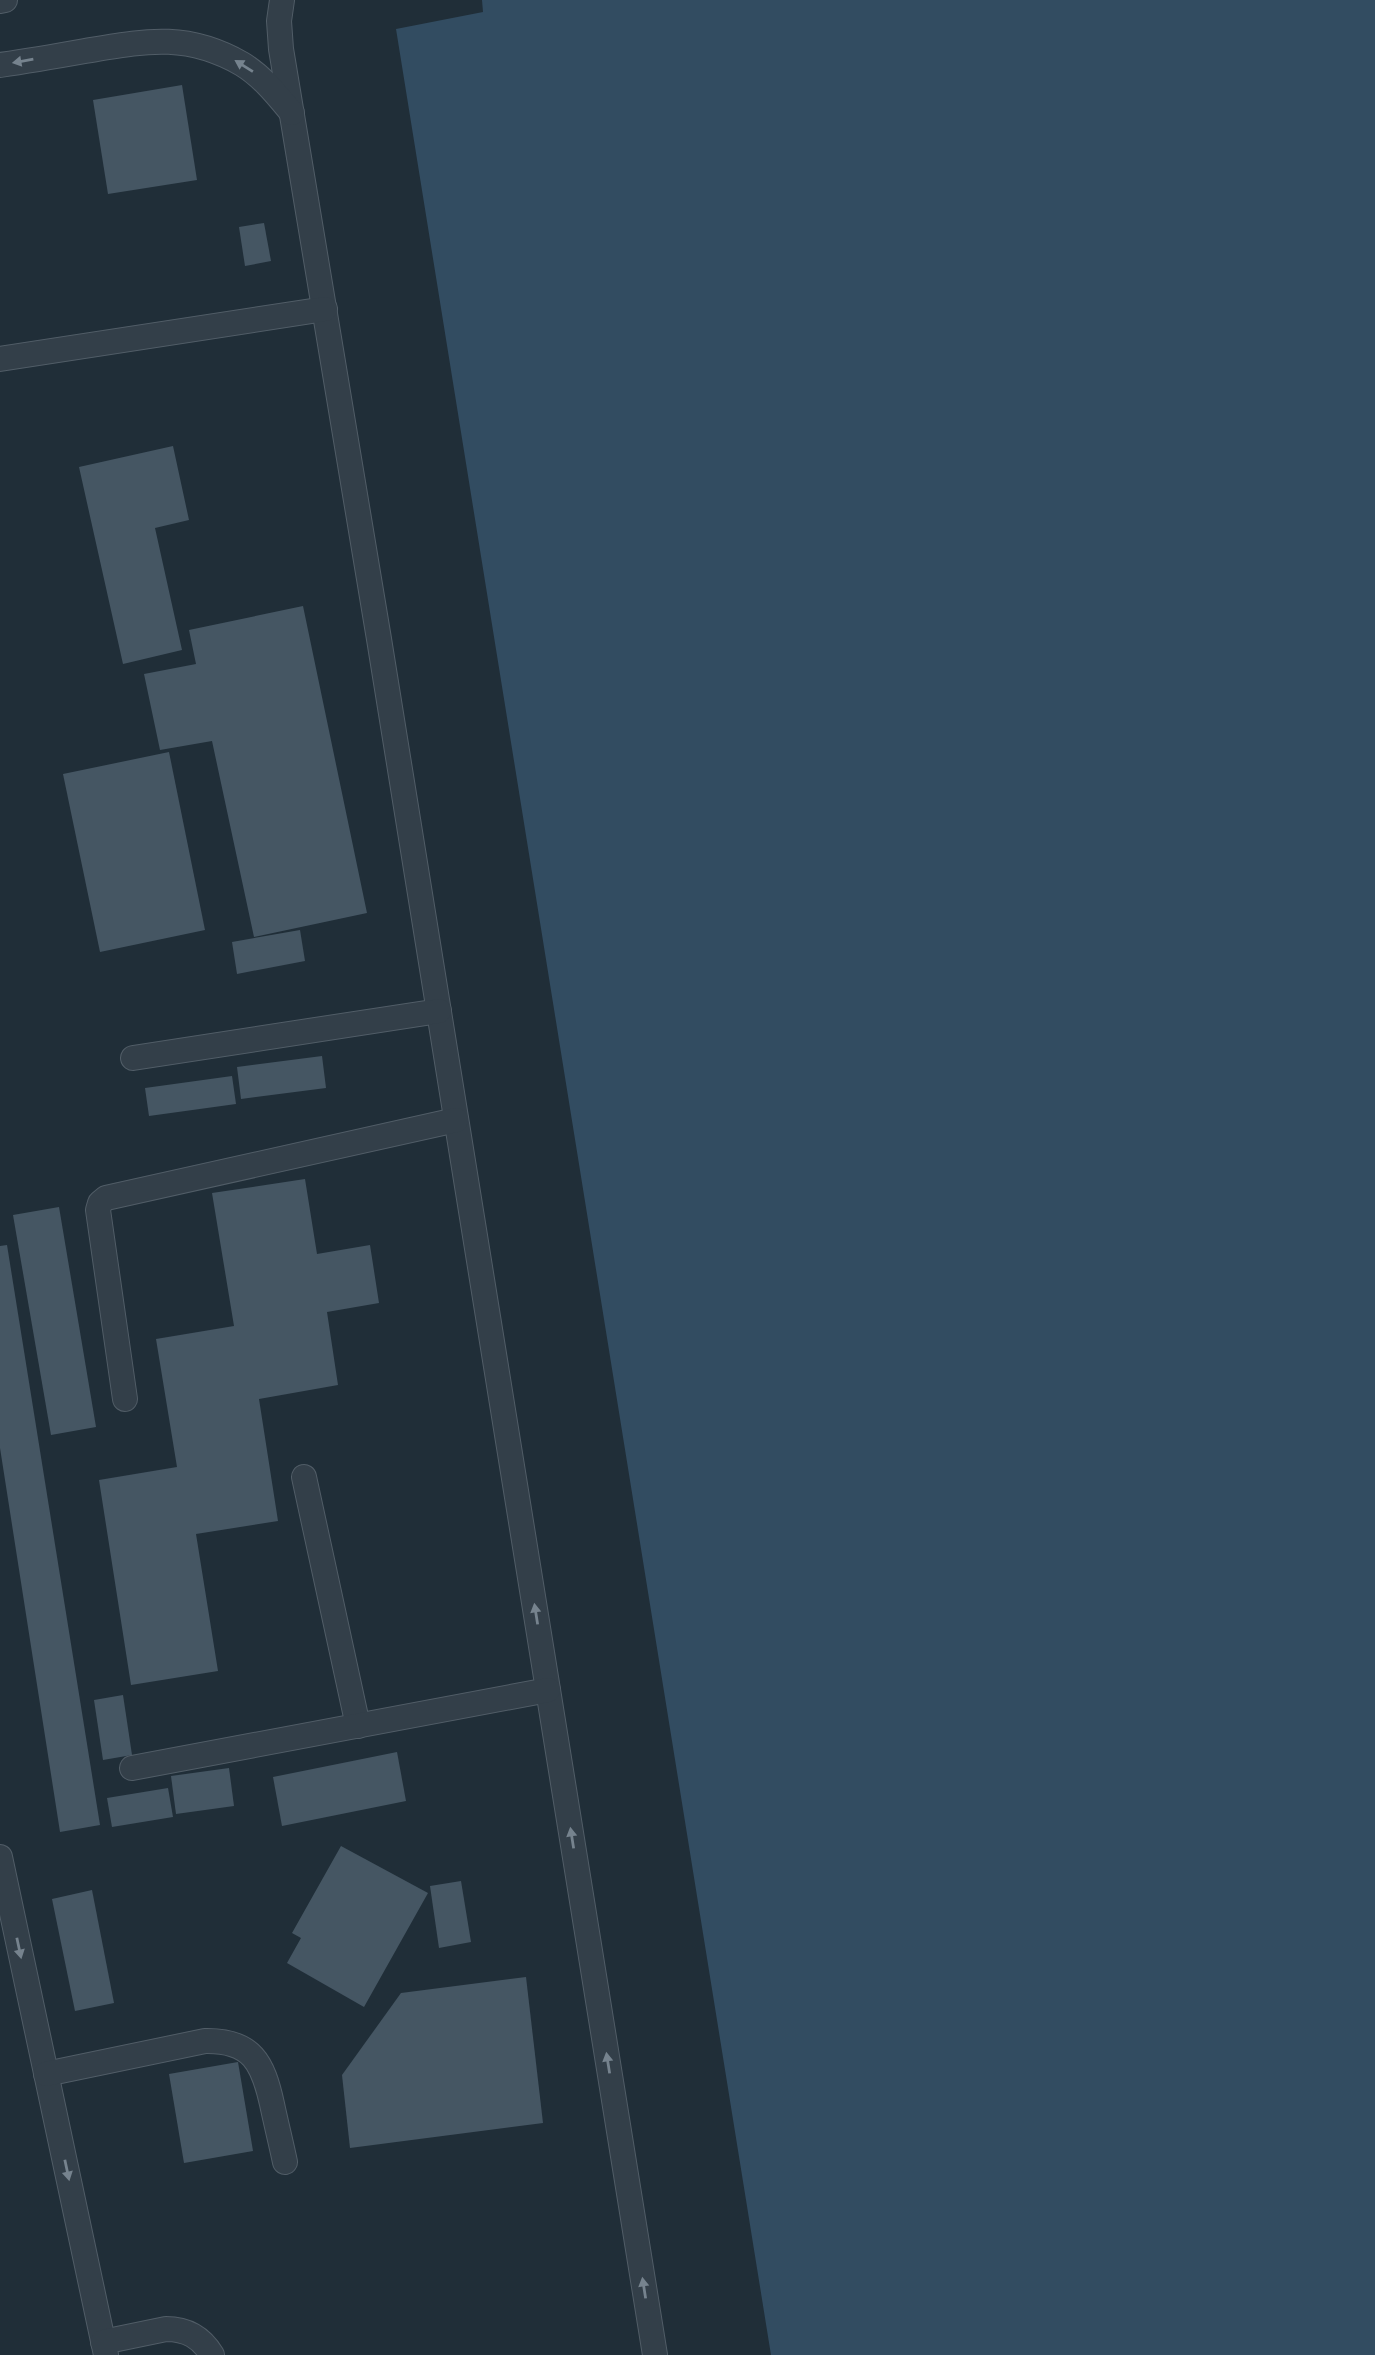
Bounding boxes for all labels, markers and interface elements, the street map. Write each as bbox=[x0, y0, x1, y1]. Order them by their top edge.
one-way arrow bbox=[12, 56, 34, 67]
one-way arrow bbox=[234, 60, 253, 73]
one-way arrow bbox=[530, 1603, 541, 1625]
one-way arrow bbox=[566, 1827, 577, 1849]
one-way arrow bbox=[14, 1937, 25, 1959]
one-way arrow bbox=[602, 2052, 613, 2074]
one-way arrow bbox=[61, 2159, 72, 2181]
one-way arrow bbox=[638, 2277, 649, 2299]

